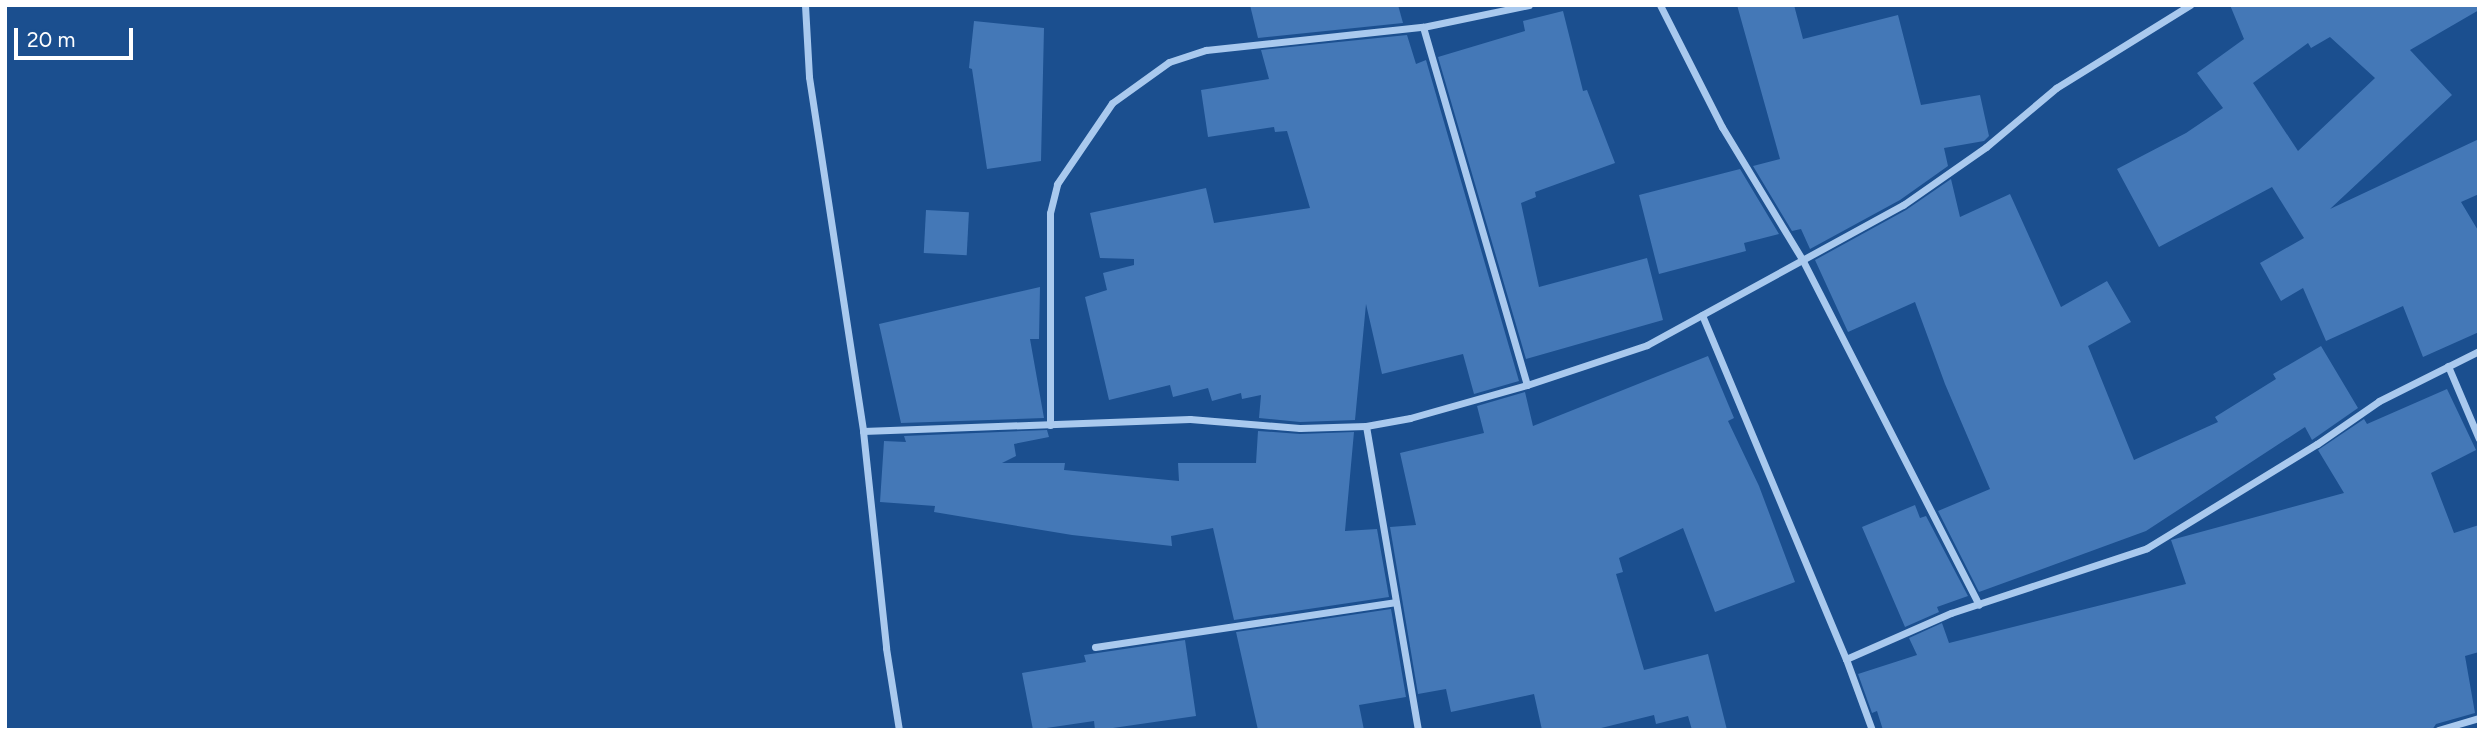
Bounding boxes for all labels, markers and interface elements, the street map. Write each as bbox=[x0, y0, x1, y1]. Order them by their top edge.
scale bar bbox=[18, 14, 136, 58]
text: 20 m bbox=[27, 27, 75, 52]

